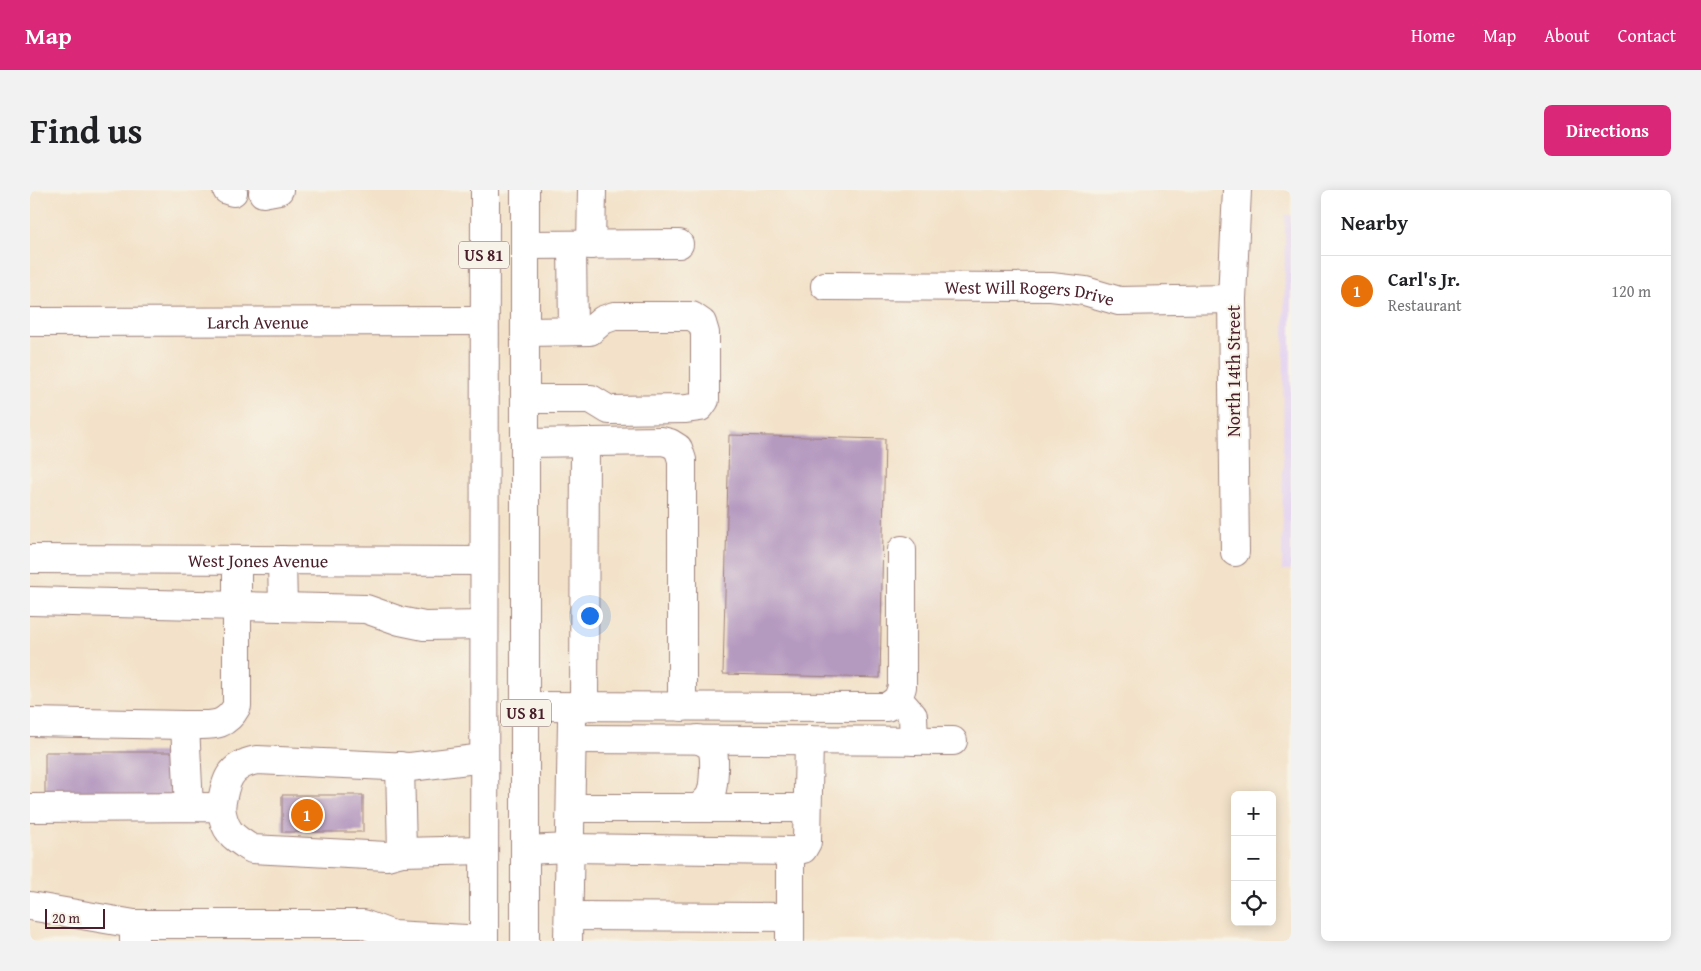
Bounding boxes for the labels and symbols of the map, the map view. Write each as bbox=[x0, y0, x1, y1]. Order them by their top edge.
road number: US 81 bbox=[459, 242, 509, 268]
street label: West Will Rogers Drive bbox=[944, 273, 1118, 312]
street label: North 14th Street bbox=[1220, 304, 1247, 437]
street label: Larch Avenue bbox=[207, 308, 309, 335]
street label: West Jones Avenue bbox=[188, 546, 328, 574]
your location bbox=[577, 603, 603, 629]
road number: US 81 bbox=[501, 699, 551, 726]
pin: 1 bbox=[291, 796, 323, 834]
scale bar bbox=[45, 906, 105, 929]

